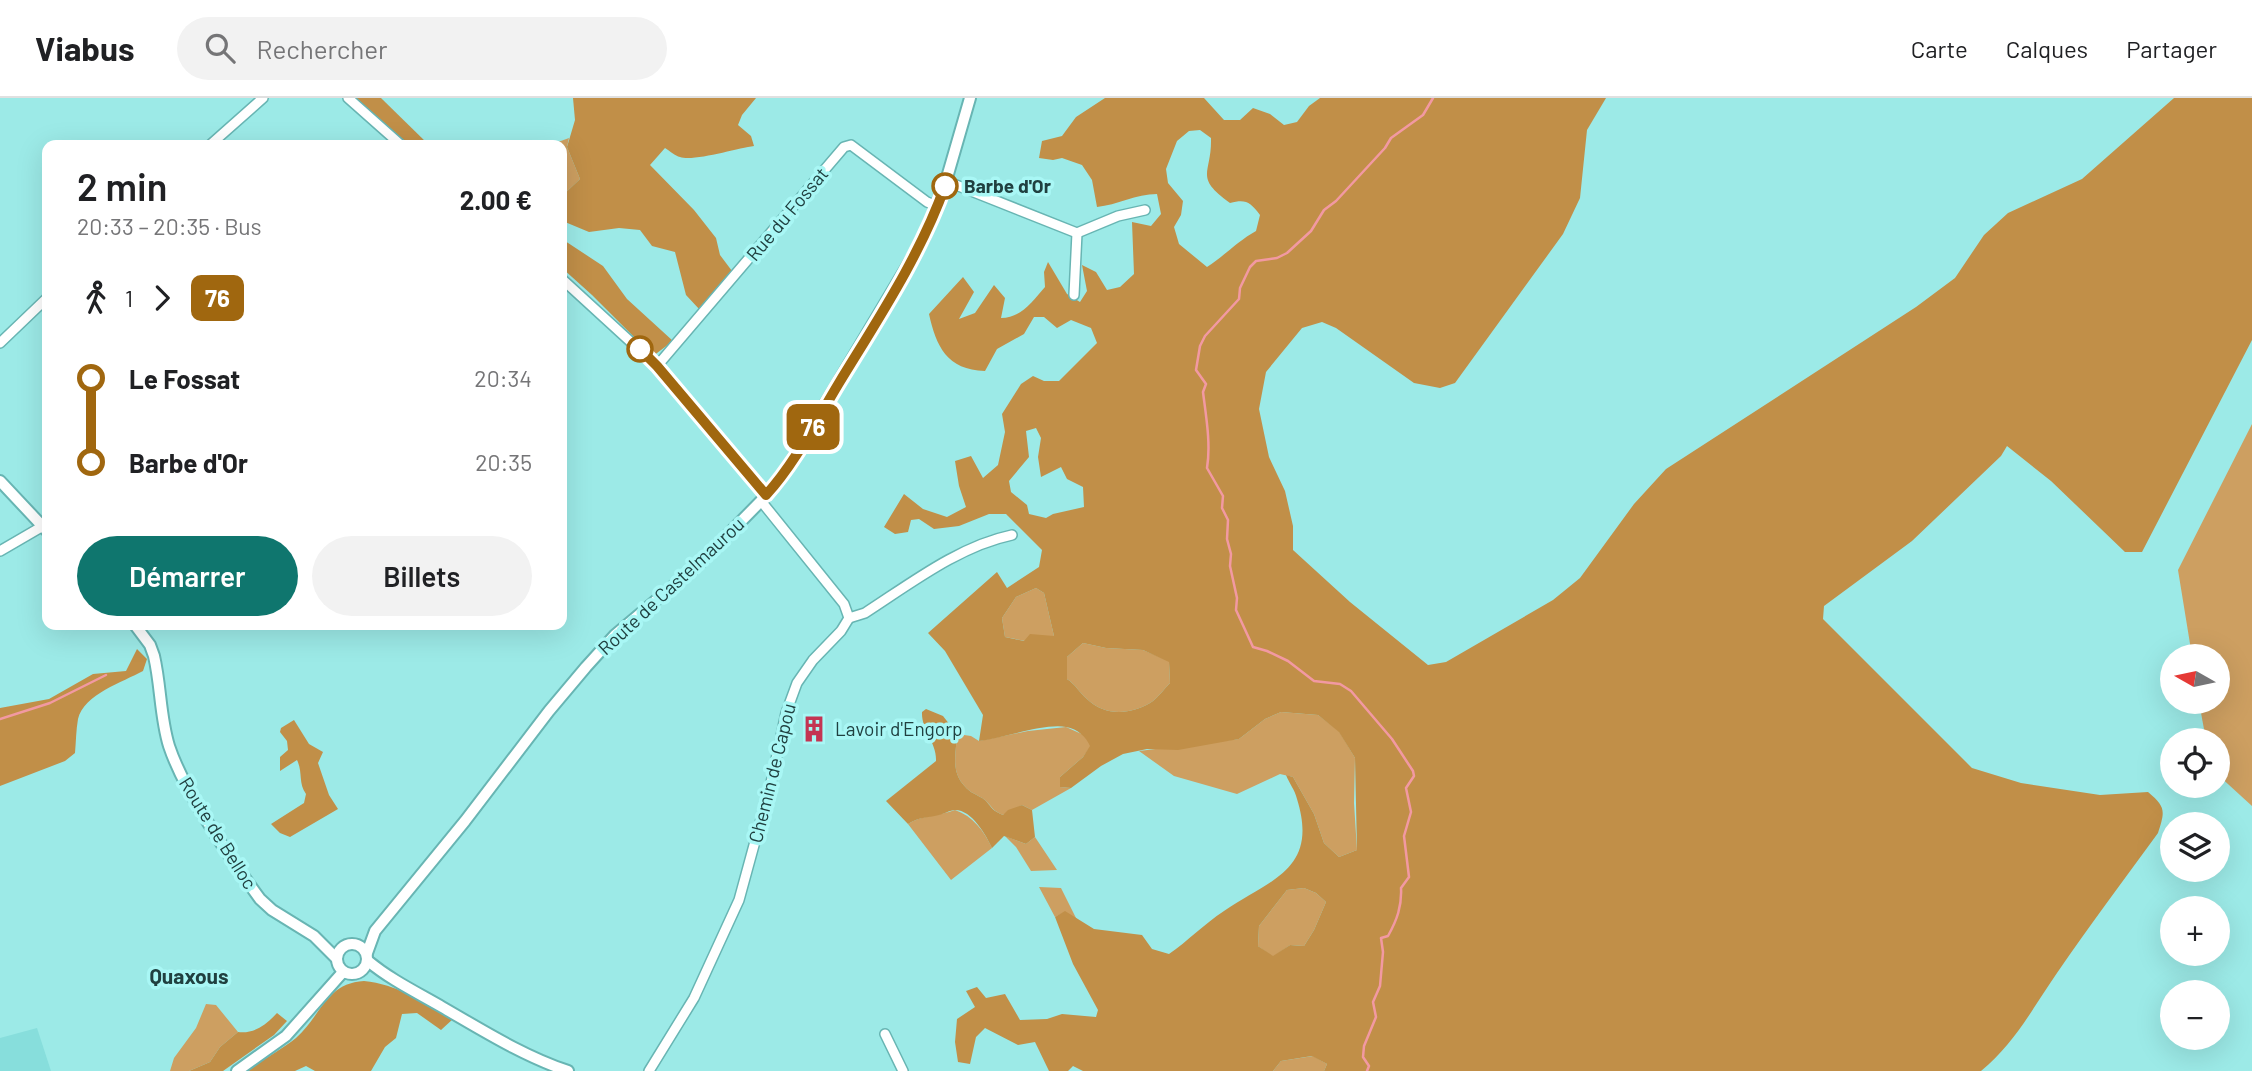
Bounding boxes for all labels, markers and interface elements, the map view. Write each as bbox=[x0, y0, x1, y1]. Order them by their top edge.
search box bbox=[177, 17, 667, 80]
text: Viabus bbox=[35, 28, 135, 68]
icon: search bbox=[201, 29, 239, 67]
text: Rechercher bbox=[257, 33, 388, 64]
text: Carte bbox=[1911, 34, 1968, 63]
text: Calques bbox=[2006, 34, 2088, 63]
text: Partager bbox=[2126, 34, 2217, 63]
street label: Rue du Fossat bbox=[741, 162, 832, 265]
text: 2 min bbox=[77, 163, 167, 209]
marker: Barbe d'Or bbox=[932, 173, 958, 199]
place label: Barbe d'Or bbox=[964, 174, 1052, 197]
text: 2.00 € bbox=[460, 184, 532, 215]
text: 20:33 – 20:35 · Bus bbox=[77, 212, 262, 240]
icon: walk bbox=[77, 279, 115, 317]
icon: forward bbox=[143, 279, 181, 317]
text: 76 bbox=[205, 283, 230, 312]
text: 1 bbox=[125, 284, 133, 312]
unlabelled marker bbox=[627, 336, 653, 362]
text: Le Fossat bbox=[129, 363, 240, 394]
text: 20:34 bbox=[474, 364, 532, 392]
line badge: 76 bbox=[782, 404, 844, 450]
text: 76 bbox=[801, 412, 825, 441]
text: Barbe d'Or bbox=[129, 447, 248, 478]
text: 20:35 bbox=[475, 448, 532, 476]
street label: Route de Castelmaurou bbox=[593, 512, 748, 659]
button: Démarrer bbox=[77, 536, 298, 616]
button: Billets bbox=[312, 536, 532, 616]
north arrow bbox=[2160, 644, 2230, 714]
map controls bbox=[2160, 644, 2230, 1050]
street label: Chemin de Capou bbox=[743, 701, 800, 845]
building icon: Lavoir d'Engorp bbox=[799, 714, 829, 744]
place label: Lavoir d'Engorp bbox=[835, 717, 963, 740]
button: locate bbox=[2160, 728, 2230, 798]
street label: Route de Belloc bbox=[175, 772, 262, 893]
button: layers bbox=[2160, 812, 2230, 882]
button: + bbox=[2160, 896, 2230, 966]
district label: Quaxous bbox=[149, 963, 229, 988]
button: − bbox=[2160, 980, 2230, 1050]

